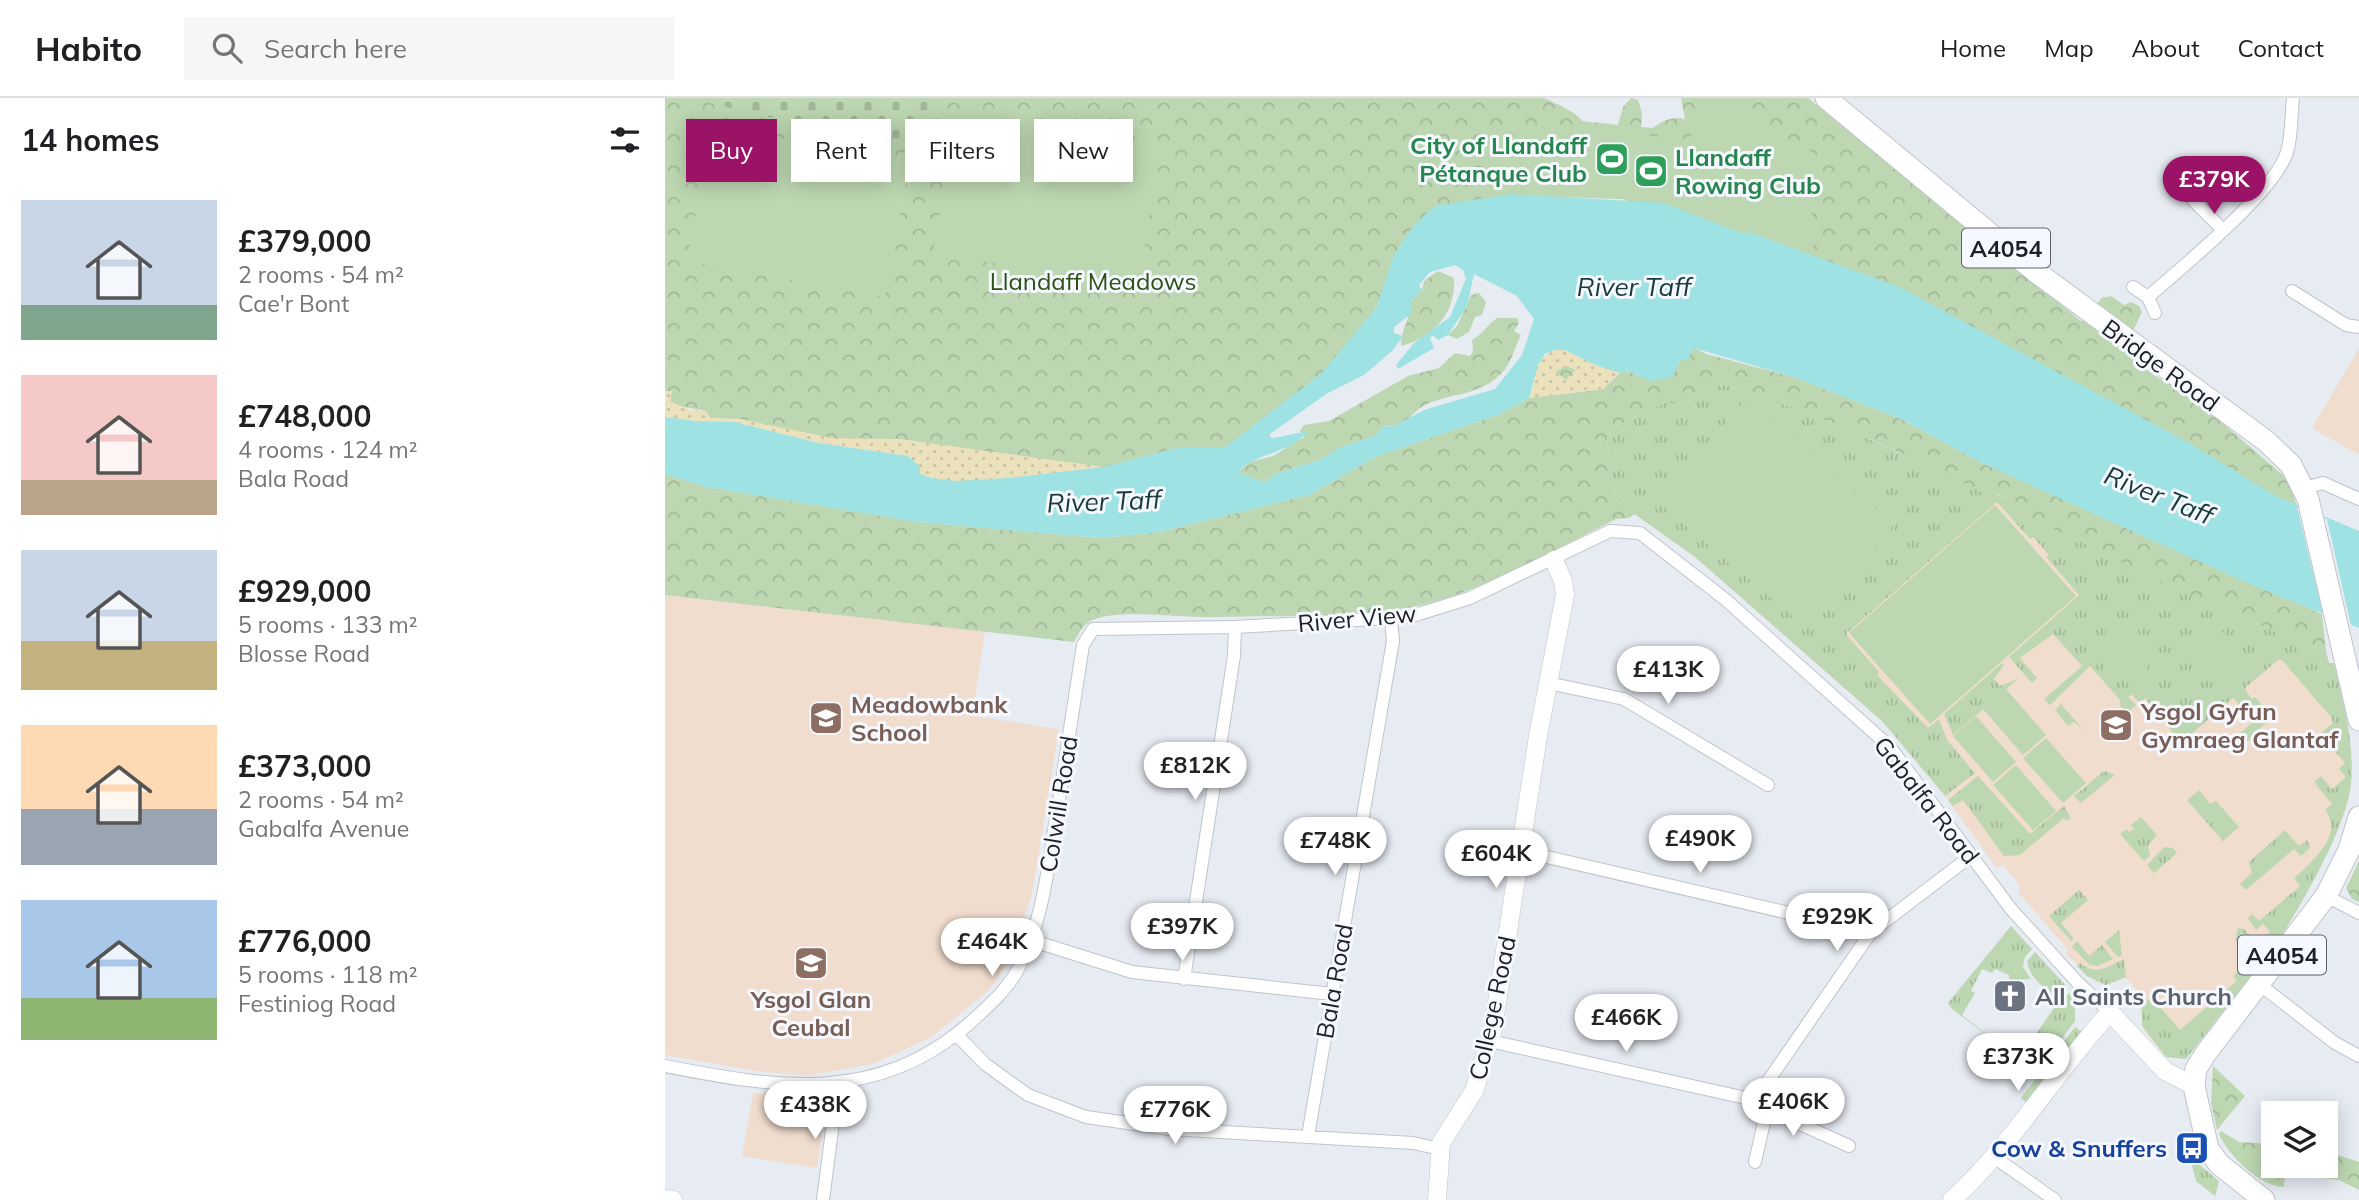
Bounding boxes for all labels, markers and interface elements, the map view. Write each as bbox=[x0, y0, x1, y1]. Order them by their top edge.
search box bbox=[184, 17, 674, 80]
text: Habito bbox=[35, 28, 142, 69]
icon: search bbox=[208, 29, 246, 67]
text: Search here bbox=[264, 32, 407, 65]
text: Home bbox=[1940, 33, 2006, 63]
text: Map bbox=[2044, 33, 2094, 63]
text: About bbox=[2132, 33, 2200, 63]
text: Contact bbox=[2238, 33, 2324, 63]
chip: Buy bbox=[686, 119, 777, 182]
chip: Rent bbox=[791, 119, 891, 182]
chip: Filters bbox=[905, 119, 1020, 182]
chip: New bbox=[1034, 119, 1133, 182]
text: 14 homes bbox=[21, 121, 160, 159]
icon: filters bbox=[606, 121, 644, 159]
place label: City of Llandaff Pétanque Club bbox=[1410, 130, 1588, 188]
sports icon: City of Llandaff Pétanque Club bbox=[1593, 140, 1631, 178]
place label: Llandaff Rowing Club bbox=[1675, 142, 1821, 200]
sports icon: Llandaff Rowing Club bbox=[1632, 152, 1670, 190]
pin: £379K bbox=[2165, 156, 2263, 216]
text: £379K bbox=[2179, 164, 2249, 193]
text: £379,000 bbox=[238, 222, 371, 260]
icon: home bbox=[77, 228, 161, 312]
road number: A4054 bbox=[1962, 228, 2050, 267]
text: 2 rooms · 54 m² bbox=[238, 260, 404, 289]
park label: Llandaff Meadows bbox=[990, 266, 1196, 296]
water label: River Taff bbox=[1577, 270, 1694, 303]
text: Cae'r Bont bbox=[238, 289, 349, 318]
street label: Bridge Road bbox=[2096, 312, 2226, 418]
text: £748,000 bbox=[238, 397, 371, 435]
icon: home bbox=[77, 403, 161, 487]
text: 4 rooms · 124 m² bbox=[238, 435, 418, 464]
water label: River Taff bbox=[2100, 458, 2220, 533]
text: Bala Road bbox=[238, 464, 349, 493]
water label: River Taff bbox=[1046, 482, 1164, 519]
text: £929,000 bbox=[238, 572, 371, 610]
icon: home bbox=[77, 578, 161, 662]
street label: River View bbox=[1296, 598, 1418, 638]
text: 5 rooms · 133 m² bbox=[238, 610, 418, 639]
text: Blosse Road bbox=[238, 639, 370, 668]
pin: £413K bbox=[1619, 646, 1717, 706]
text: £413K bbox=[1633, 654, 1703, 683]
place label: Meadowbank School bbox=[851, 689, 1008, 747]
place label: Ysgol Gyfun Gymraeg Glantaf bbox=[2140, 696, 2340, 754]
school or university icon: Meadowbank School bbox=[807, 699, 845, 737]
school or university icon: Ysgol Gyfun Gymraeg Glantaf bbox=[2097, 706, 2135, 744]
street label: Gabalfa Road bbox=[1868, 730, 1986, 870]
street label: Colwill Road bbox=[1032, 733, 1084, 875]
pin: £812K bbox=[1146, 742, 1244, 802]
text: £373,000 bbox=[238, 747, 371, 785]
text: £812K bbox=[1160, 750, 1230, 779]
icon: home bbox=[77, 753, 161, 837]
text: 2 rooms · 54 m² bbox=[238, 785, 404, 814]
text: Gabalfa Avenue bbox=[238, 814, 409, 843]
pin: £490K bbox=[1651, 816, 1749, 875]
pin: £748K bbox=[1286, 818, 1384, 877]
text: £490K bbox=[1665, 823, 1735, 852]
text: £748K bbox=[1300, 825, 1370, 854]
pin: £604K bbox=[1447, 830, 1545, 890]
text: £604K bbox=[1461, 838, 1531, 867]
pin: £929K bbox=[1788, 894, 1886, 953]
text: £929K bbox=[1802, 901, 1872, 930]
pin: £397K bbox=[1133, 904, 1231, 963]
text: £397K bbox=[1147, 911, 1217, 940]
pin: £464K bbox=[943, 918, 1041, 978]
street label: Bala Road bbox=[1309, 921, 1359, 1041]
text: £776,000 bbox=[238, 922, 371, 960]
text: £464K bbox=[957, 926, 1027, 955]
icon: home bbox=[77, 928, 161, 1012]
street label: College Road bbox=[1462, 933, 1522, 1083]
road number: A4054 bbox=[2238, 936, 2326, 974]
school or university icon: Ysgol Glan Ceubal bbox=[792, 944, 830, 982]
text: 5 rooms · 118 m² bbox=[238, 960, 418, 989]
church icon: All Saints Church bbox=[1991, 977, 2029, 1015]
place label: All Saints Church bbox=[2035, 981, 2232, 1011]
place label: Ysgol Glan Ceubal bbox=[750, 984, 871, 1042]
text: Festiniog Road bbox=[238, 989, 396, 1018]
pin: £466K bbox=[1577, 995, 1675, 1054]
text: £466K bbox=[1591, 1002, 1661, 1031]
pin: £373K bbox=[1969, 1034, 2067, 1093]
text: £373K bbox=[1983, 1041, 2053, 1070]
pin: £406K bbox=[1744, 1079, 1842, 1138]
pin: £438K bbox=[766, 1082, 864, 1141]
pin: £776K bbox=[1126, 1086, 1224, 1146]
text: £406K bbox=[1758, 1086, 1828, 1115]
text: £438K bbox=[780, 1089, 850, 1118]
text: £776K bbox=[1140, 1094, 1210, 1123]
map controls bbox=[2261, 1101, 2338, 1178]
button: layers bbox=[2261, 1101, 2338, 1178]
bus stop icon: Cow & Snuffers bbox=[2173, 1129, 2211, 1167]
place label: Cow & Snuffers bbox=[1991, 1133, 2167, 1163]

